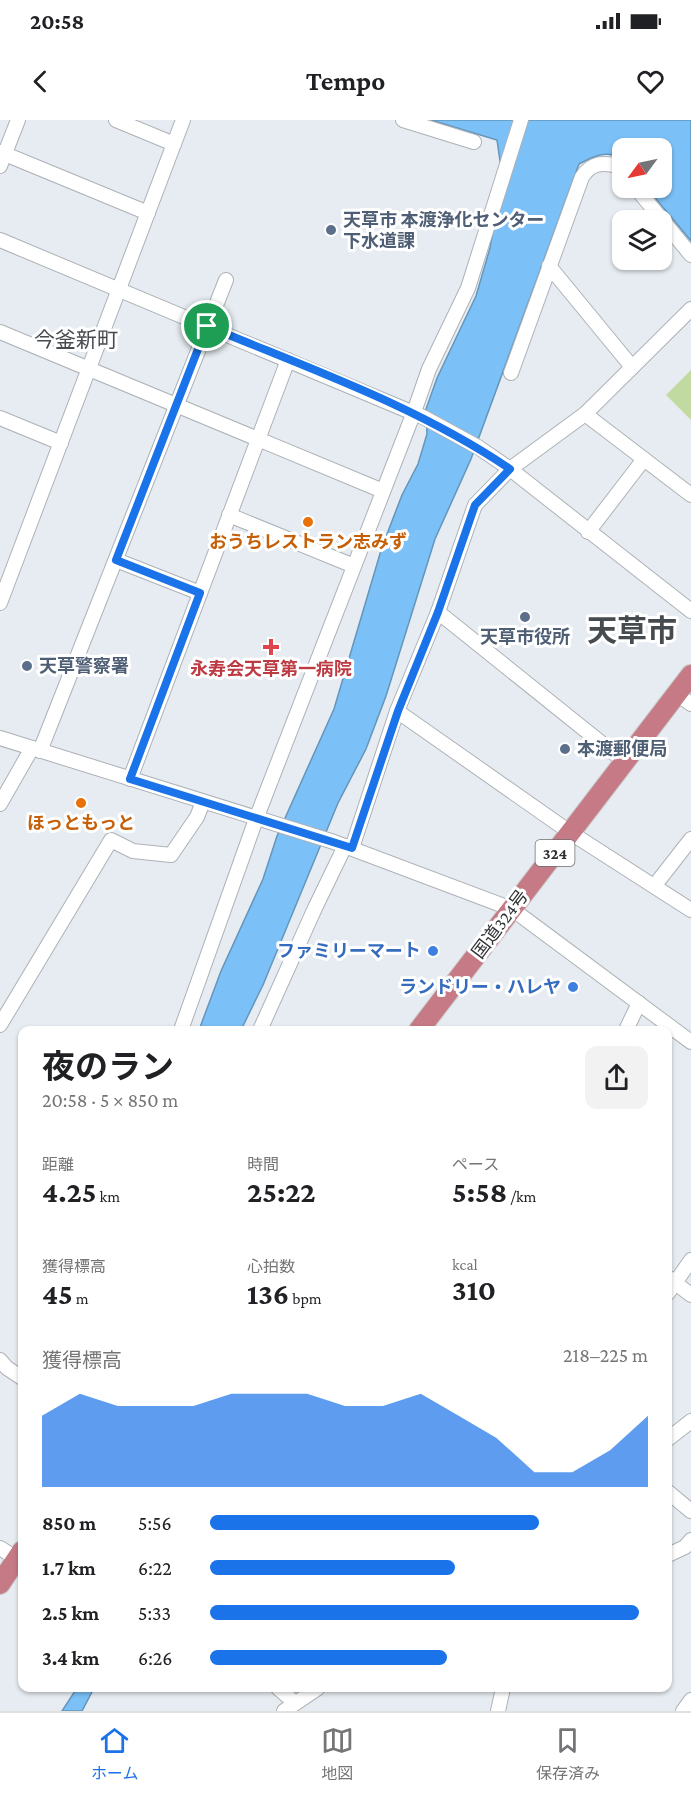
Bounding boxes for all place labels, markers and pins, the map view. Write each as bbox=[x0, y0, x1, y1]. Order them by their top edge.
place label: 天草市 本渡浄化センター 下水道課 bbox=[343, 210, 544, 251]
marker: 天草市 本渡浄化センター 下水道課 bbox=[324, 223, 338, 237]
pin bbox=[181, 300, 232, 351]
marker: おうちレストラン志みず bbox=[301, 515, 315, 529]
place label: おうちレストラン志みず bbox=[209, 531, 407, 552]
marker: 天草市役所 bbox=[518, 610, 532, 624]
place label: 天草市役所 bbox=[480, 627, 570, 647]
marker: 永寿会天草第一病院 bbox=[262, 638, 280, 656]
place label: 天草警察署 bbox=[39, 656, 129, 676]
marker: 天草警察署 bbox=[20, 659, 34, 673]
place label: 永寿会天草第一病院 bbox=[190, 659, 352, 679]
place label: 本渡郵便局 bbox=[577, 739, 667, 759]
marker: 本渡郵便局 bbox=[558, 742, 572, 756]
marker: ほっともっと bbox=[74, 796, 88, 810]
place label: ほっともっと bbox=[27, 813, 135, 833]
place label: ファミリーマート bbox=[277, 941, 421, 961]
marker: ファミリーマート bbox=[426, 944, 440, 958]
place label: ランドリー・ハレヤ bbox=[399, 977, 561, 997]
marker: ランドリー・ハレヤ bbox=[566, 980, 580, 994]

